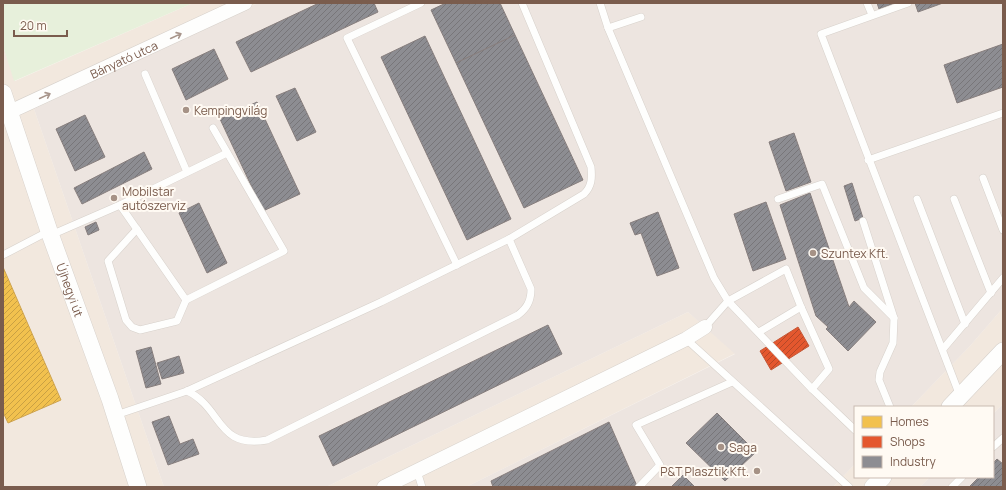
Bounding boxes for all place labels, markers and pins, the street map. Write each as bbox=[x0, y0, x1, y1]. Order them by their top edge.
place label: Kempingvilág bbox=[194, 102, 267, 119]
marker: Kempingvilág bbox=[181, 105, 191, 115]
place label: Mobilstar autószerviz bbox=[122, 183, 186, 214]
marker: Mobilstar autószerviz bbox=[109, 193, 119, 203]
place label: Szuntex Kft. bbox=[821, 245, 888, 262]
marker: Szuntex Kft. bbox=[808, 248, 818, 258]
place label: Saga bbox=[729, 439, 757, 456]
marker: Saga bbox=[716, 442, 726, 452]
place label: P&T Plasztik Kft. bbox=[660, 463, 749, 480]
marker: P&T Plasztik Kft. bbox=[752, 466, 762, 476]

